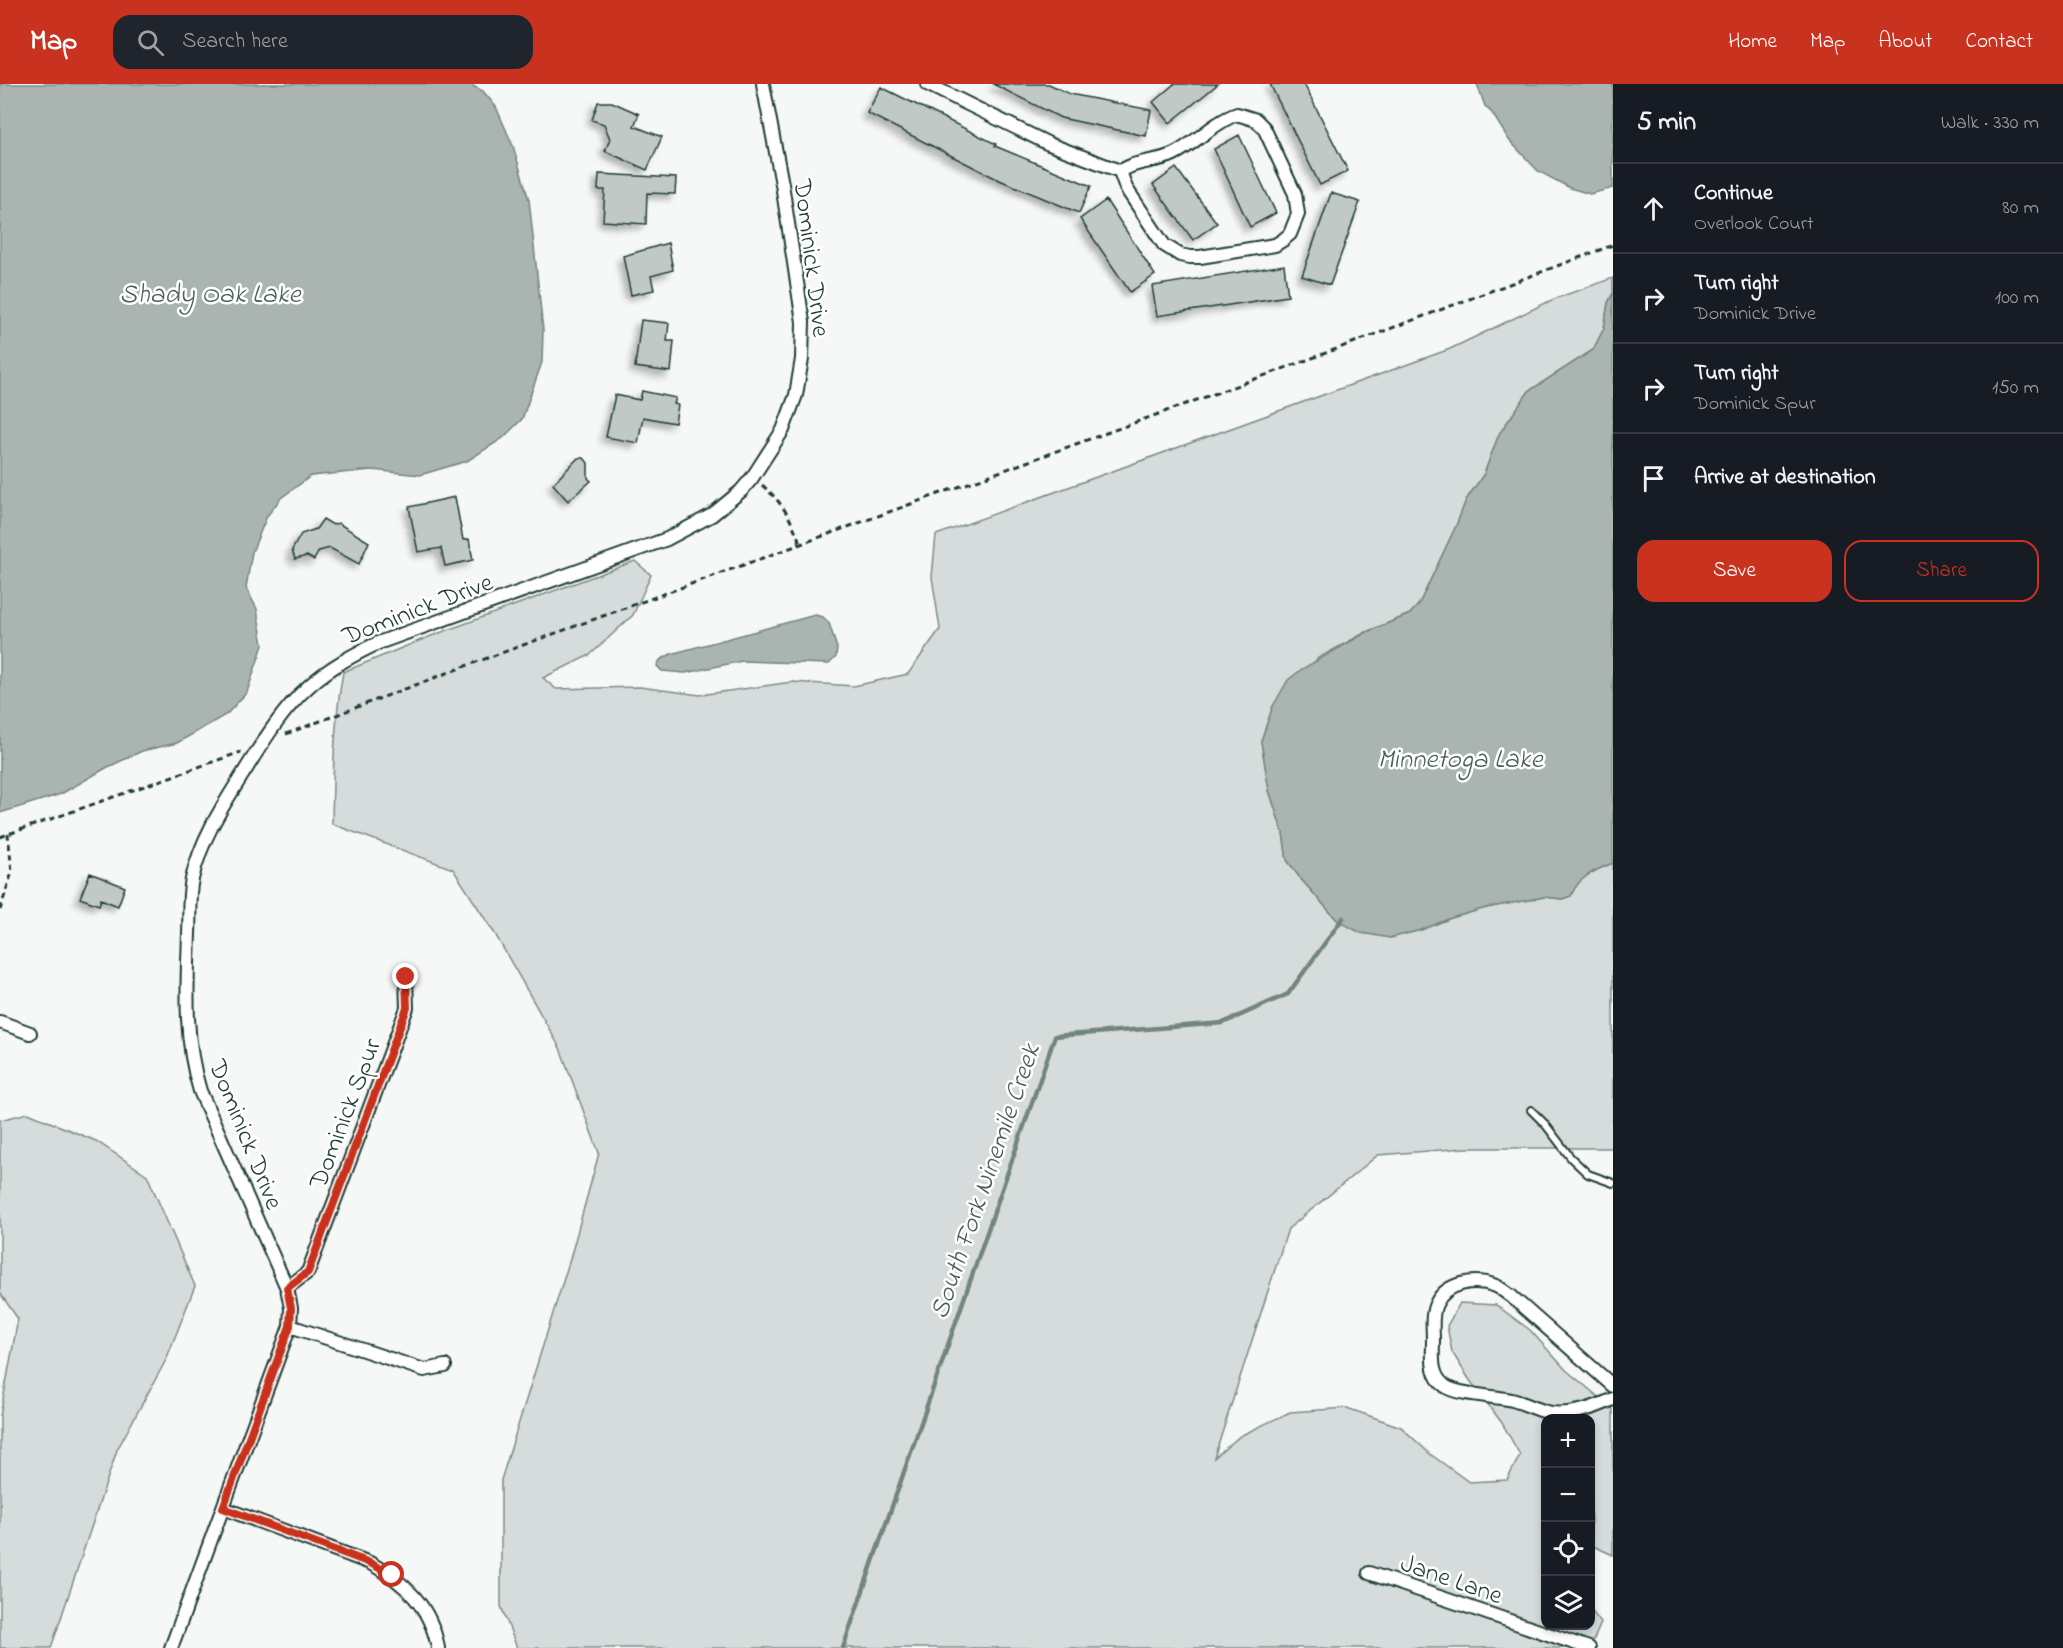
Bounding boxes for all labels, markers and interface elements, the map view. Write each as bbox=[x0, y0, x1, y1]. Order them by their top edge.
search box bbox=[113, 15, 533, 69]
text: Map bbox=[30, 22, 77, 63]
icon: search bbox=[134, 26, 167, 59]
text: Search here bbox=[182, 26, 288, 58]
text: Home bbox=[1728, 27, 1777, 57]
text: Map bbox=[1810, 27, 1845, 57]
text: About bbox=[1878, 27, 1932, 57]
text: Contact bbox=[1965, 27, 2033, 57]
text: 5 min bbox=[1637, 104, 1696, 142]
text: Walk · 330 m bbox=[1941, 109, 2039, 138]
street label: Dominick Drive bbox=[781, 176, 839, 340]
text: Continue bbox=[1694, 178, 1773, 210]
icon: ahead bbox=[1637, 192, 1670, 225]
text: 80 m bbox=[2002, 194, 2039, 223]
text: Overlook Court bbox=[1694, 210, 1814, 239]
text: Turn right bbox=[1694, 268, 1779, 300]
water label: Shady Oak Lake bbox=[119, 276, 302, 315]
icon: right bbox=[1637, 282, 1670, 315]
text: 100 m bbox=[1995, 284, 2039, 313]
text: Dominick Drive bbox=[1694, 300, 1816, 329]
text: Turn right bbox=[1694, 358, 1779, 390]
icon: right bbox=[1637, 372, 1670, 405]
text: 150 m bbox=[1992, 374, 2039, 403]
text: Dominick Spur bbox=[1694, 390, 1816, 419]
icon: arrive bbox=[1637, 462, 1670, 495]
text: Arrive at destination bbox=[1694, 462, 1876, 494]
button: Save bbox=[1637, 540, 1832, 602]
button: Share bbox=[1844, 540, 2039, 602]
street label: Dominick Drive bbox=[336, 565, 499, 657]
water label: Minnetoga Lake bbox=[1377, 741, 1544, 781]
route end bbox=[392, 963, 418, 989]
street label: Dominick Spur bbox=[300, 1033, 393, 1196]
water label: South Fork Ninemile Creek bbox=[921, 1038, 1052, 1324]
street label: Dominick Drive bbox=[197, 1054, 292, 1216]
map controls bbox=[1541, 1414, 1595, 1630]
button: + bbox=[1541, 1414, 1595, 1468]
button: − bbox=[1541, 1468, 1595, 1522]
button: locate bbox=[1541, 1522, 1595, 1576]
street label: Jane Lane bbox=[1395, 1546, 1508, 1616]
route start bbox=[378, 1561, 404, 1587]
button: layers bbox=[1541, 1576, 1595, 1630]

